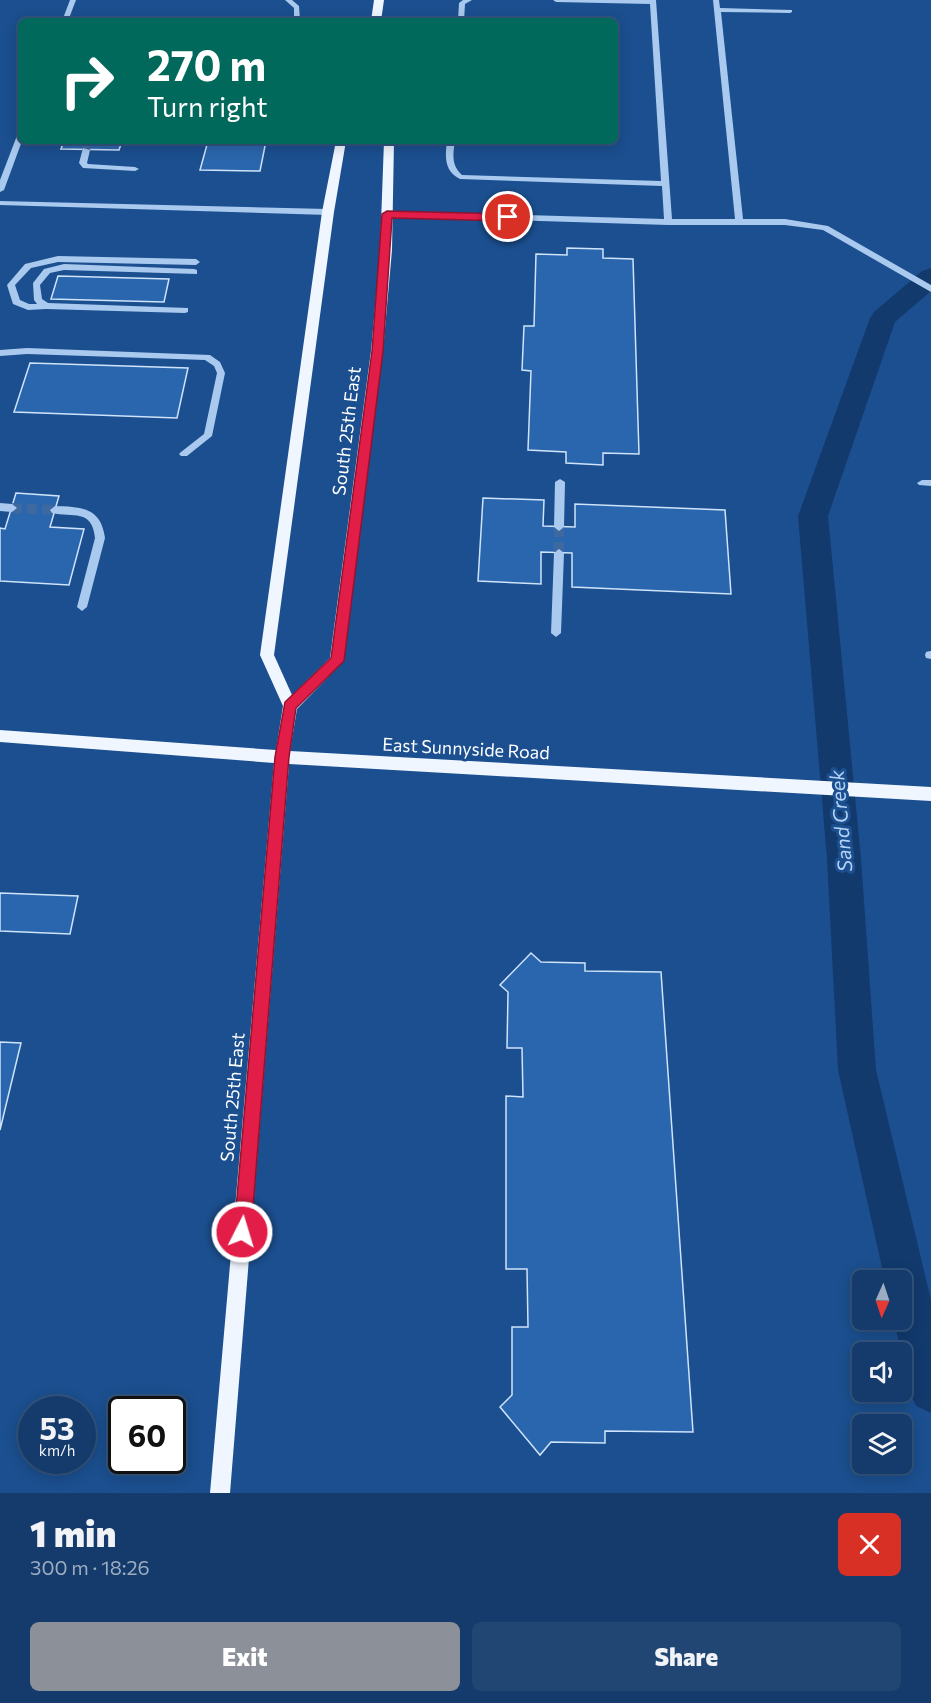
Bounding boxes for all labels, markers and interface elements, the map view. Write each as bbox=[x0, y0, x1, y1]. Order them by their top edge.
text: 270 m bbox=[147, 38, 266, 90]
icon: right bbox=[48, 42, 126, 120]
text: Turn right bbox=[147, 90, 267, 123]
pin bbox=[482, 191, 533, 242]
icon: arrive bbox=[491, 200, 524, 233]
street label: South 25th East bbox=[327, 365, 365, 497]
street label: East Sunnyside Road bbox=[382, 733, 550, 763]
water label: Sand Creek bbox=[823, 768, 856, 873]
street label: South 25th East bbox=[215, 1031, 249, 1163]
position arrow bbox=[210, 1200, 274, 1264]
north arrow bbox=[852, 1270, 912, 1330]
map controls bbox=[852, 1270, 912, 1474]
button: sound bbox=[852, 1342, 912, 1402]
speed limit sign: 60 bbox=[108, 1396, 186, 1474]
text: 53 bbox=[40, 1409, 74, 1446]
button: layers bbox=[852, 1414, 912, 1474]
text: km/h bbox=[39, 1441, 75, 1459]
text: 1 min bbox=[30, 1510, 116, 1554]
button: close bbox=[838, 1513, 901, 1576]
text: 300 m · 18:26 bbox=[30, 1555, 150, 1579]
button: Exit bbox=[30, 1622, 460, 1691]
button: Share bbox=[472, 1622, 901, 1691]

